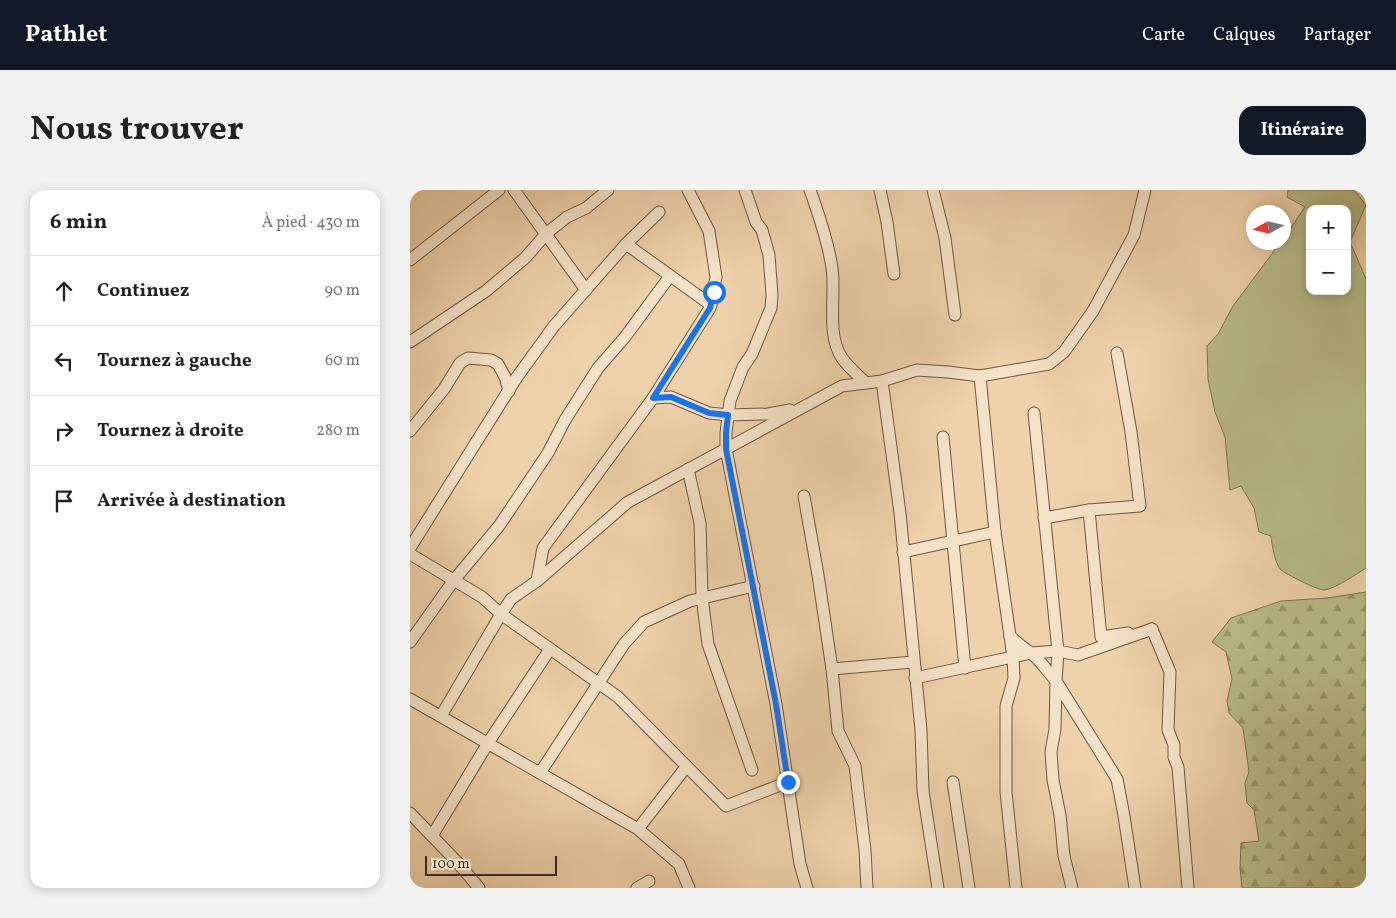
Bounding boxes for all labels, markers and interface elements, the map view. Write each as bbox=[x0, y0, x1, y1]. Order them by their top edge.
text: Pathlet bbox=[25, 18, 107, 52]
text: Carte bbox=[1142, 23, 1185, 48]
text: Calques bbox=[1213, 23, 1275, 48]
text: Partager bbox=[1303, 23, 1371, 48]
text: Nous trouver bbox=[30, 106, 244, 154]
button: Itinéraire bbox=[1239, 106, 1366, 155]
north arrow bbox=[1246, 205, 1291, 250]
map controls bbox=[1306, 205, 1351, 295]
button: + bbox=[1306, 205, 1351, 250]
text: 6 min bbox=[50, 208, 107, 237]
text: À pied · 430 m bbox=[262, 212, 360, 234]
button: − bbox=[1306, 250, 1351, 295]
icon: ahead bbox=[50, 277, 78, 305]
text: Continuez bbox=[97, 278, 189, 304]
text: 90 m bbox=[324, 280, 360, 302]
route start bbox=[703, 281, 726, 304]
icon: left bbox=[50, 347, 78, 375]
text: Tournez à gauche bbox=[97, 348, 252, 374]
text: 60 m bbox=[325, 350, 360, 372]
icon: right bbox=[50, 417, 78, 445]
text: Tournez à droite bbox=[97, 418, 244, 444]
text: 280 m bbox=[316, 420, 360, 442]
icon: arrive bbox=[50, 487, 78, 515]
text: Arrivée à destination bbox=[97, 488, 286, 514]
route end bbox=[777, 771, 800, 794]
scale bar bbox=[425, 853, 558, 876]
text: 100 m bbox=[432, 855, 470, 874]

